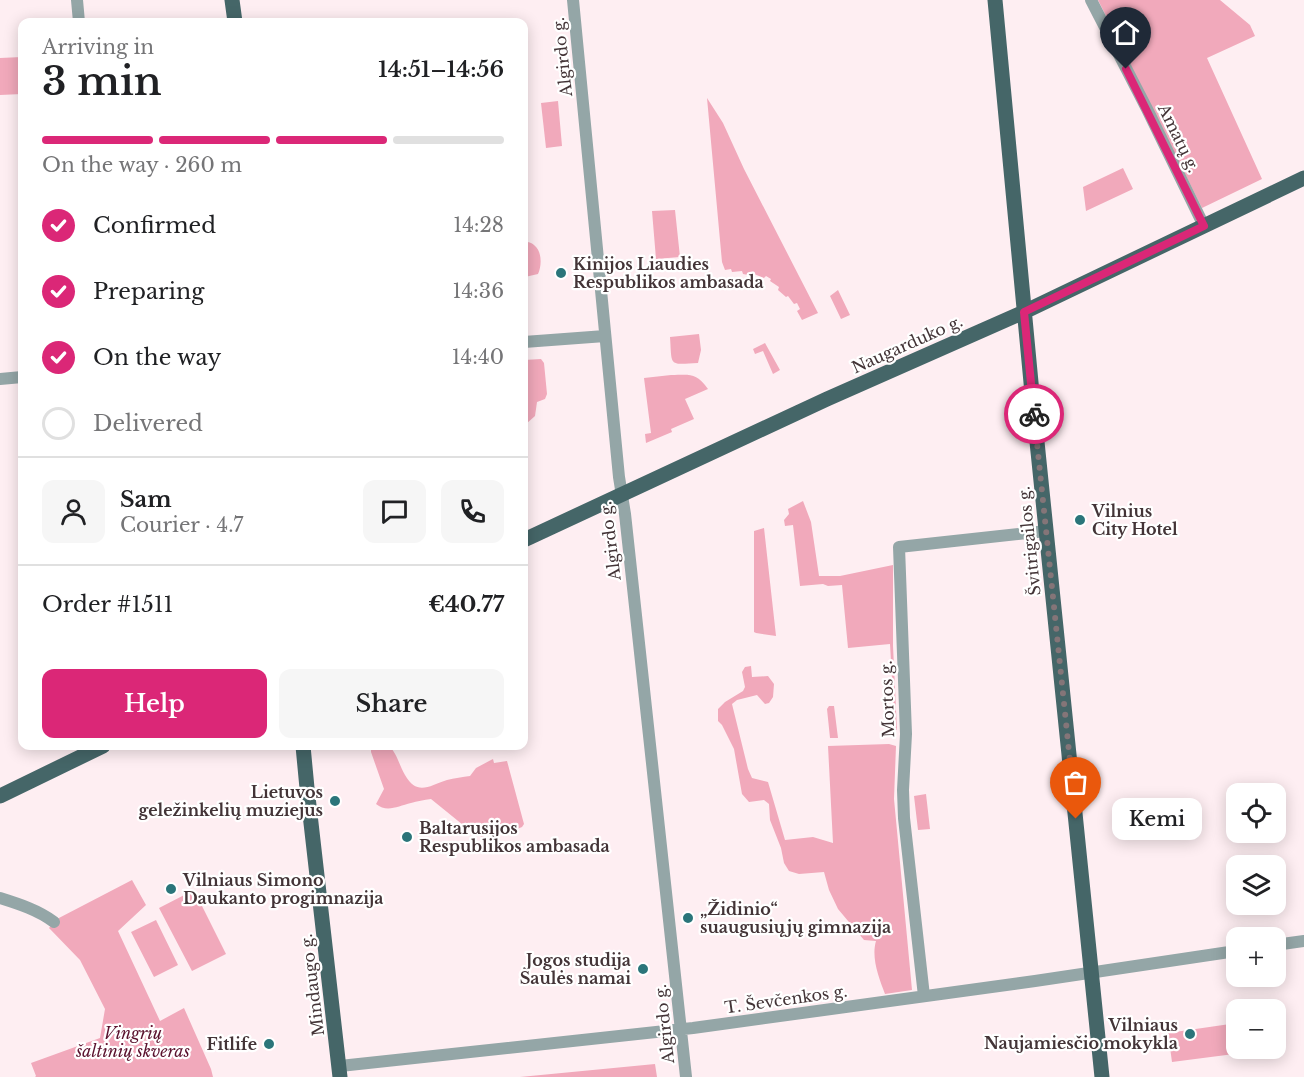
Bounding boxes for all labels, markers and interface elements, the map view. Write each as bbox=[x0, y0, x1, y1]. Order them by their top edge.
pin bbox=[1100, 7, 1151, 69]
street label: Algirdo g. bbox=[548, 16, 576, 99]
icon: home bbox=[1109, 16, 1142, 49]
text: Arriving in bbox=[42, 35, 154, 59]
text: 14:51–14:56 bbox=[378, 56, 504, 83]
text: 3 min bbox=[42, 57, 162, 106]
street label: Amatų g. bbox=[1153, 100, 1204, 175]
text: On the way · 260 m bbox=[42, 153, 242, 177]
icon: check bbox=[42, 209, 75, 242]
text: Confirmed bbox=[93, 212, 216, 239]
text: 14:28 bbox=[453, 213, 504, 237]
place label: Kinijos Liaudies Respublikos ambasada bbox=[573, 254, 764, 292]
marker: Kinijos Liaudies Respublikos ambasada bbox=[554, 266, 568, 280]
icon: check bbox=[42, 275, 75, 308]
text: Preparing bbox=[93, 278, 204, 305]
text: 14:36 bbox=[453, 279, 504, 303]
street label: Naugarduko g. bbox=[849, 311, 965, 377]
icon: check bbox=[42, 341, 75, 374]
text: On the way bbox=[93, 344, 221, 371]
text: 14:40 bbox=[452, 345, 504, 369]
courier bbox=[1004, 384, 1064, 444]
icon: bike bbox=[1018, 398, 1051, 431]
text: Delivered bbox=[93, 410, 203, 437]
button: person bbox=[42, 480, 105, 543]
button: chat bbox=[363, 480, 426, 543]
button: phone bbox=[441, 480, 504, 543]
street label: Švitrigailos g. bbox=[1013, 485, 1045, 597]
text: Sam bbox=[120, 486, 172, 513]
street label: Algirdo g. bbox=[595, 500, 625, 583]
place label: Vilnius City Hotel bbox=[1091, 501, 1178, 539]
text: Courier · 4.7 bbox=[120, 513, 243, 537]
marker: Vilnius City Hotel bbox=[1073, 513, 1087, 527]
text: Order #1511 bbox=[42, 591, 173, 618]
text: €40.77 bbox=[428, 591, 504, 618]
street label: Mortos g. bbox=[876, 660, 898, 738]
button: Help bbox=[42, 669, 267, 738]
button: Share bbox=[279, 669, 504, 738]
pin bbox=[1050, 757, 1101, 819]
icon: bag bbox=[1059, 766, 1092, 799]
place label: Lietuvos geležinkelių muziejus bbox=[138, 782, 323, 820]
map controls bbox=[1226, 783, 1286, 1059]
button: locate bbox=[1226, 783, 1286, 843]
marker: Lietuvos geležinkelių muziejus bbox=[328, 794, 342, 808]
callout: Kemi bbox=[1112, 798, 1202, 840]
text: Kemi bbox=[1129, 807, 1185, 831]
place label: Baltarusijos Respublikos ambasada bbox=[419, 818, 610, 856]
marker: Baltarusijos Respublikos ambasada bbox=[400, 830, 414, 844]
button: layers bbox=[1226, 855, 1286, 915]
place label: Vilniaus Simono Daukanto progimnazija bbox=[182, 870, 384, 908]
marker: Vilniaus Simono Daukanto progimnazija bbox=[164, 882, 178, 896]
place label: „Židinio“ suaugusiųjų gimnazija bbox=[700, 899, 891, 937]
marker: „Židinio“ suaugusiųjų gimnazija bbox=[681, 911, 695, 925]
button: + bbox=[1226, 927, 1286, 987]
street label: Mindaugo g. bbox=[296, 933, 328, 1037]
place label: Jogos studija Saulės namai bbox=[520, 950, 631, 988]
marker: Jogos studija Saulės namai bbox=[636, 962, 650, 976]
street label: T. Ševčenkos g. bbox=[723, 980, 849, 1018]
street label: Algirdo g. bbox=[650, 983, 678, 1066]
button: − bbox=[1226, 999, 1286, 1059]
place label: Vilniaus Naujamiesčio mokykla bbox=[984, 1015, 1178, 1053]
park label: Vingrių šaltinių skveras bbox=[75, 1023, 190, 1061]
marker: Vilniaus Naujamiesčio mokykla bbox=[1183, 1027, 1197, 1041]
place label: Fitlife bbox=[206, 1034, 257, 1054]
marker: Fitlife bbox=[262, 1037, 276, 1051]

